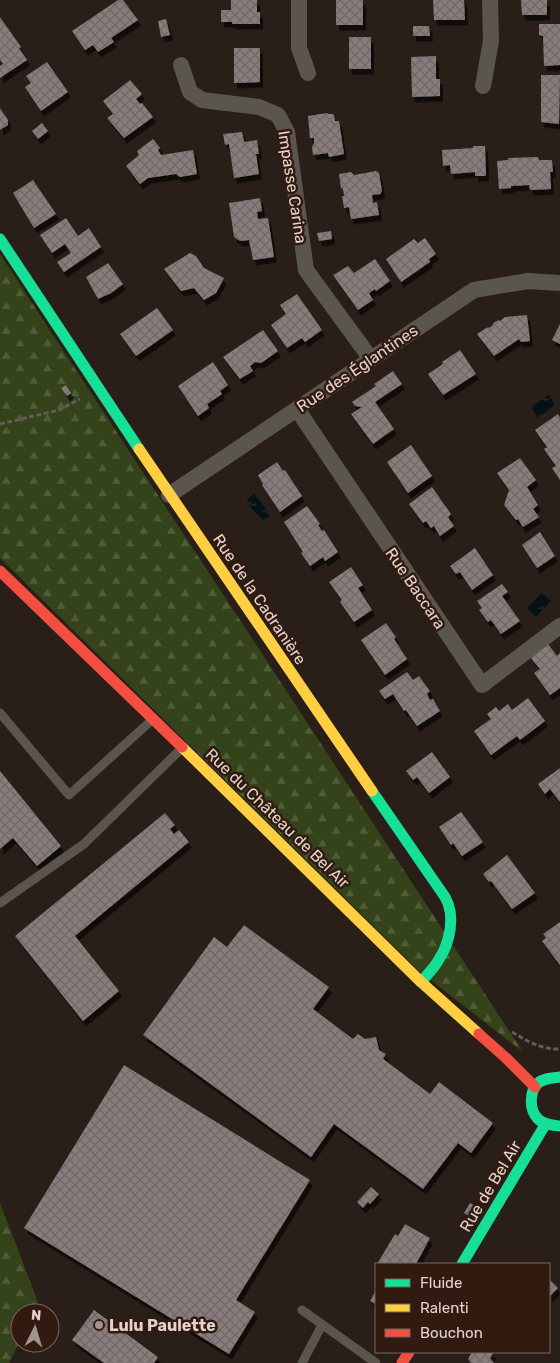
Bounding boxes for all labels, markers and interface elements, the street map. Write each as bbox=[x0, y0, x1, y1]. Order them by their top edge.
street label: Impasse Carina bbox=[274, 129, 311, 245]
street label: Rue des Églantines bbox=[293, 321, 421, 416]
street label: Rue de la Cadranière bbox=[209, 530, 310, 668]
street label: Rue Baccara bbox=[381, 544, 450, 632]
street label: Rue du Château de Bel Air bbox=[202, 745, 354, 892]
street label: Rue de Bel Air bbox=[456, 1137, 525, 1235]
legend bbox=[375, 1263, 550, 1353]
text: Fluide bbox=[420, 1274, 462, 1292]
text: Ralenti bbox=[420, 1299, 469, 1317]
north arrow bbox=[10, 1303, 60, 1353]
text: N bbox=[30, 1307, 42, 1324]
place label: Lulu Paulette bbox=[109, 1316, 216, 1335]
marker: Lulu Paulette bbox=[93, 1319, 105, 1331]
text: Bouchon bbox=[420, 1324, 483, 1342]

